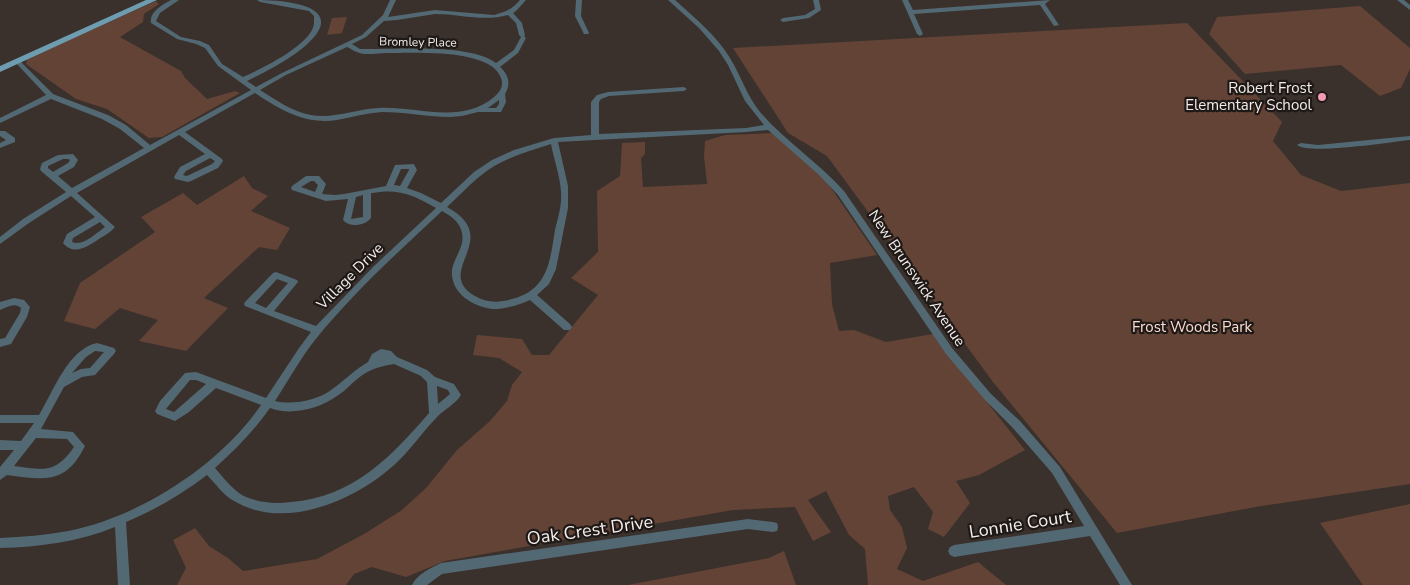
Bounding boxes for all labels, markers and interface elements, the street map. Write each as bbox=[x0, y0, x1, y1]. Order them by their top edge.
street label: Bromley Place bbox=[379, 33, 457, 51]
place label: Robert Frost Elementary School bbox=[1185, 78, 1313, 115]
marker: Robert Frost Elementary School bbox=[1316, 91, 1328, 103]
street label: New Brunswick Avenue bbox=[864, 206, 970, 350]
street label: Village Drive bbox=[312, 238, 388, 314]
park label: Frost Woods Park bbox=[1132, 317, 1253, 337]
street label: Lonnie Court bbox=[967, 504, 1074, 544]
street label: Oak Crest Drive bbox=[525, 509, 655, 551]

